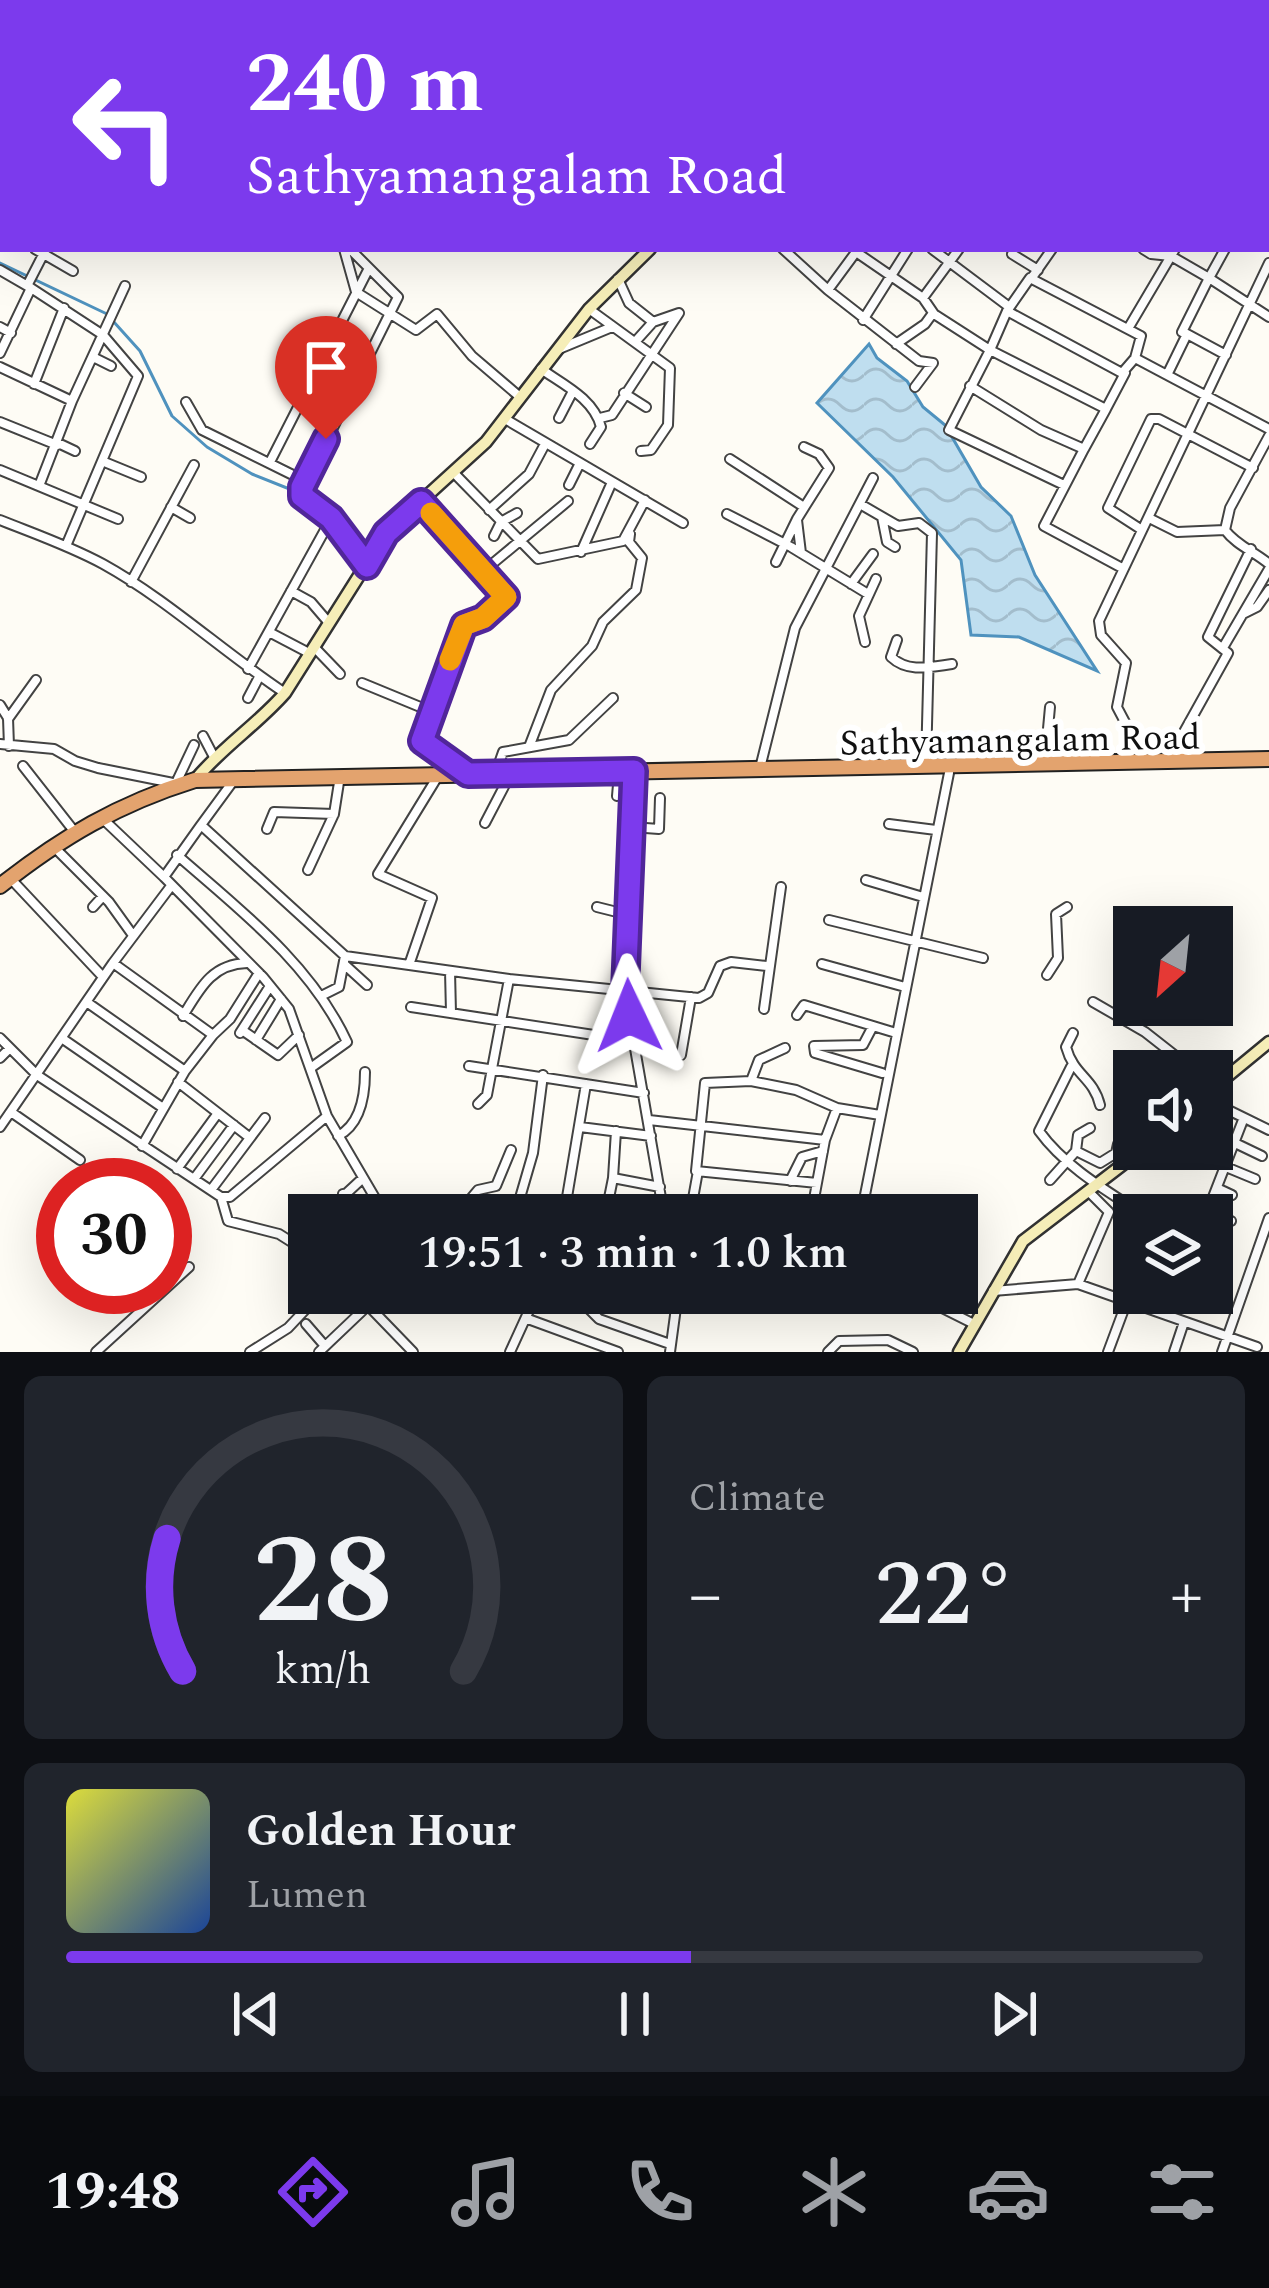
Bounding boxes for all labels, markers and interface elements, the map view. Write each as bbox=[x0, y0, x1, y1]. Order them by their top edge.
text: 240 m bbox=[246, 21, 484, 149]
icon: left bbox=[48, 48, 204, 204]
text: Sathyamangalam Road bbox=[246, 136, 787, 218]
pin bbox=[275, 316, 377, 439]
icon: arrive bbox=[293, 334, 359, 400]
street label: Sathyamangalam Road bbox=[839, 710, 1201, 772]
north arrow bbox=[1113, 906, 1233, 1026]
map controls bbox=[1113, 906, 1233, 1314]
position arrow bbox=[566, 953, 692, 1079]
button: sound bbox=[1113, 1050, 1233, 1170]
speed limit sign: 30 bbox=[36, 1158, 192, 1314]
button: layers bbox=[1113, 1194, 1233, 1314]
text: 19:51 · 3 min · 1.0 km bbox=[418, 1219, 848, 1288]
text: Climate bbox=[689, 1469, 826, 1528]
text: 28 bbox=[253, 1488, 393, 1678]
text: 22° bbox=[875, 1528, 1016, 1665]
text: − bbox=[689, 1546, 722, 1647]
text: + bbox=[1170, 1546, 1203, 1647]
text: km/h bbox=[275, 1637, 372, 1702]
text: Golden Hour bbox=[246, 1797, 515, 1866]
text: Lumen bbox=[246, 1866, 368, 1925]
icon: previous bbox=[223, 1981, 289, 2047]
icon: pause bbox=[602, 1981, 668, 2047]
icon: next bbox=[981, 1981, 1047, 2047]
icon: directions bbox=[271, 2150, 355, 2234]
icon: music bbox=[444, 2150, 528, 2234]
icon: phone bbox=[618, 2150, 702, 2234]
icon: climate bbox=[792, 2150, 876, 2234]
icon: car bbox=[966, 2150, 1050, 2234]
icon: filters bbox=[1140, 2150, 1224, 2234]
text: 19:48 bbox=[45, 2151, 181, 2233]

